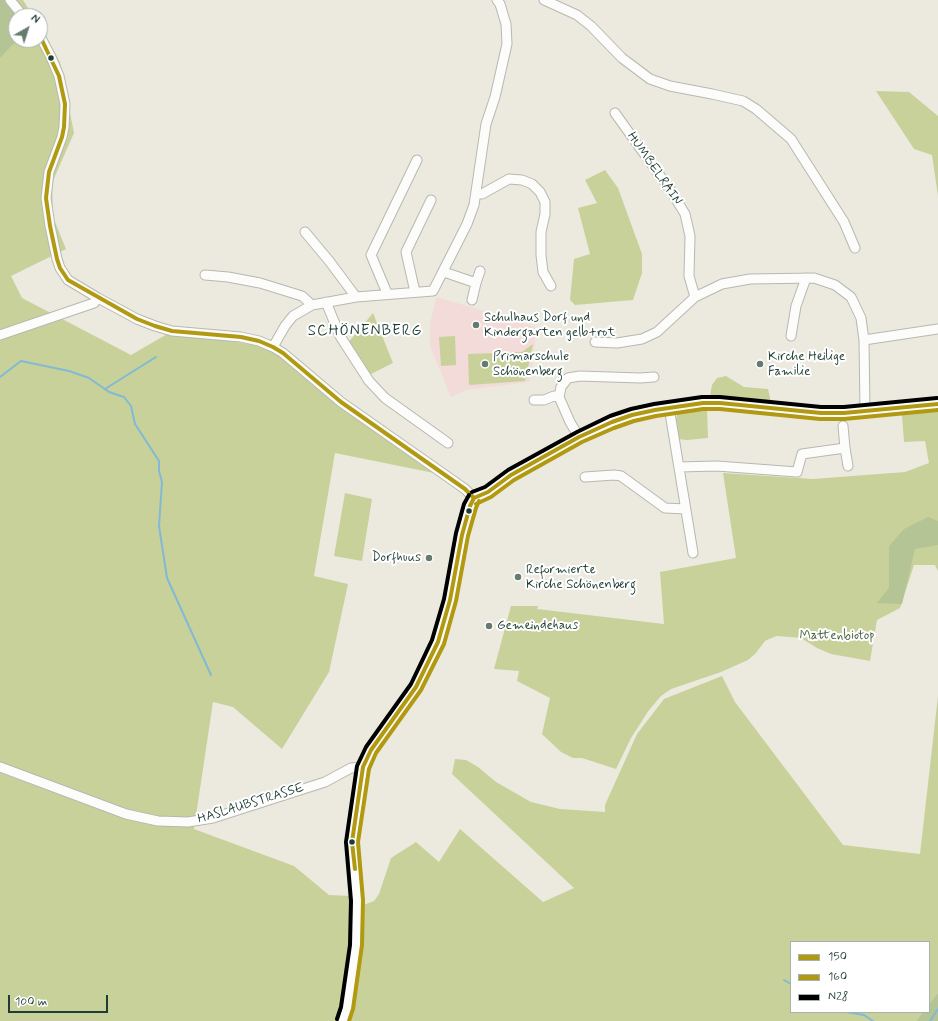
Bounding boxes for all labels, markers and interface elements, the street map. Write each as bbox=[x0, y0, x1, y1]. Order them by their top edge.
north arrow bbox=[8, 8, 48, 48]
text: N bbox=[28, 12, 42, 27]
unlabelled marker bbox=[46, 53, 56, 63]
street label: HUMBELRAIN bbox=[623, 129, 685, 209]
place label: Schulhaus Dorf und Kindergarten gelb+rot bbox=[484, 310, 615, 341]
marker: Schulhaus Dorf und Kindergarten gelb+rot bbox=[471, 320, 481, 330]
district label: SCHÖNENBERG bbox=[307, 323, 423, 341]
place label: Primarschule Schönenberg bbox=[493, 349, 569, 380]
place label: Kirche Heilige Familie bbox=[768, 349, 845, 380]
marker: Primarschule Schönenberg bbox=[480, 359, 490, 369]
marker: Kirche Heilige Familie bbox=[755, 359, 765, 369]
unlabelled marker bbox=[464, 506, 474, 516]
place label: Dorfhuus bbox=[372, 550, 421, 566]
marker: Dorfhuus bbox=[424, 553, 434, 563]
place label: Reformierte Kirche Schönenberg bbox=[526, 562, 636, 593]
marker: Reformierte Kirche Schönenberg bbox=[513, 572, 523, 582]
place label: Gemeindehaus bbox=[497, 618, 578, 634]
marker: Gemeindehaus bbox=[484, 621, 494, 631]
park label: Mattenbiotop bbox=[799, 628, 875, 644]
street label: HASLAUBSTRASSE bbox=[196, 780, 306, 828]
unlabelled marker bbox=[347, 837, 357, 847]
legend bbox=[790, 941, 930, 1013]
text: 150 bbox=[828, 949, 847, 965]
text: 160 bbox=[828, 969, 847, 985]
scale bar bbox=[10, 987, 110, 1013]
text: N28 bbox=[828, 989, 848, 1005]
text: 100 m bbox=[15, 994, 47, 1010]

